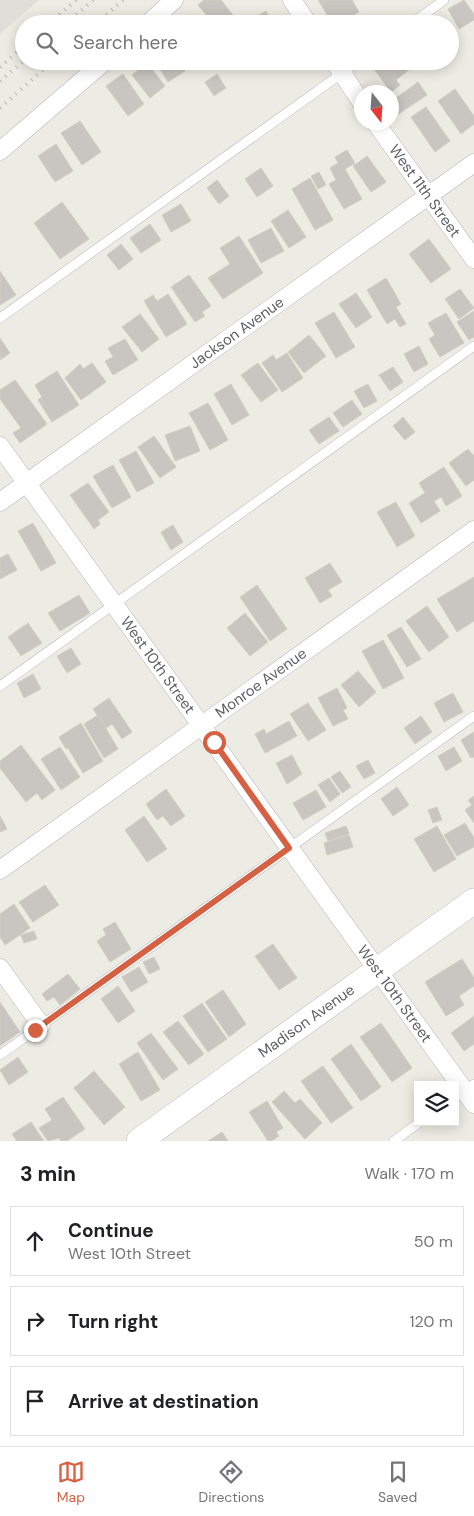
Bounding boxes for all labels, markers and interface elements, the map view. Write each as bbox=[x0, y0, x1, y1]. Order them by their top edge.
search box bbox=[15, 15, 459, 70]
icon: search bbox=[33, 29, 61, 57]
text: Search here bbox=[73, 30, 178, 55]
north arrow bbox=[354, 85, 399, 130]
street label: West 11th Street bbox=[385, 141, 465, 241]
street label: Jackson Avenue bbox=[186, 292, 288, 373]
street label: West 10th Street bbox=[116, 612, 200, 718]
street label: Monroe Avenue bbox=[211, 643, 310, 722]
route start bbox=[203, 731, 226, 754]
street label: West 10th Street bbox=[353, 941, 436, 1046]
street label: Madison Avenue bbox=[254, 980, 359, 1062]
route end bbox=[24, 1019, 47, 1042]
map controls bbox=[414, 1081, 459, 1126]
button: layers bbox=[414, 1081, 459, 1126]
text: 3 min bbox=[20, 1160, 76, 1188]
text: Walk · 170 m bbox=[365, 1163, 454, 1184]
text: Continue bbox=[68, 1218, 154, 1243]
icon: ahead bbox=[21, 1227, 49, 1255]
text: 50 m bbox=[414, 1231, 453, 1252]
text: West 10th Street bbox=[68, 1243, 191, 1264]
icon: right bbox=[21, 1307, 49, 1335]
text: Turn right bbox=[68, 1309, 158, 1334]
text: 120 m bbox=[409, 1311, 453, 1332]
icon: arrive bbox=[21, 1387, 49, 1415]
text: Arrive at destination bbox=[68, 1389, 259, 1414]
tab: Map bbox=[57, 1458, 85, 1506]
tab: Directions bbox=[199, 1458, 264, 1506]
tab: Saved bbox=[378, 1458, 417, 1506]

